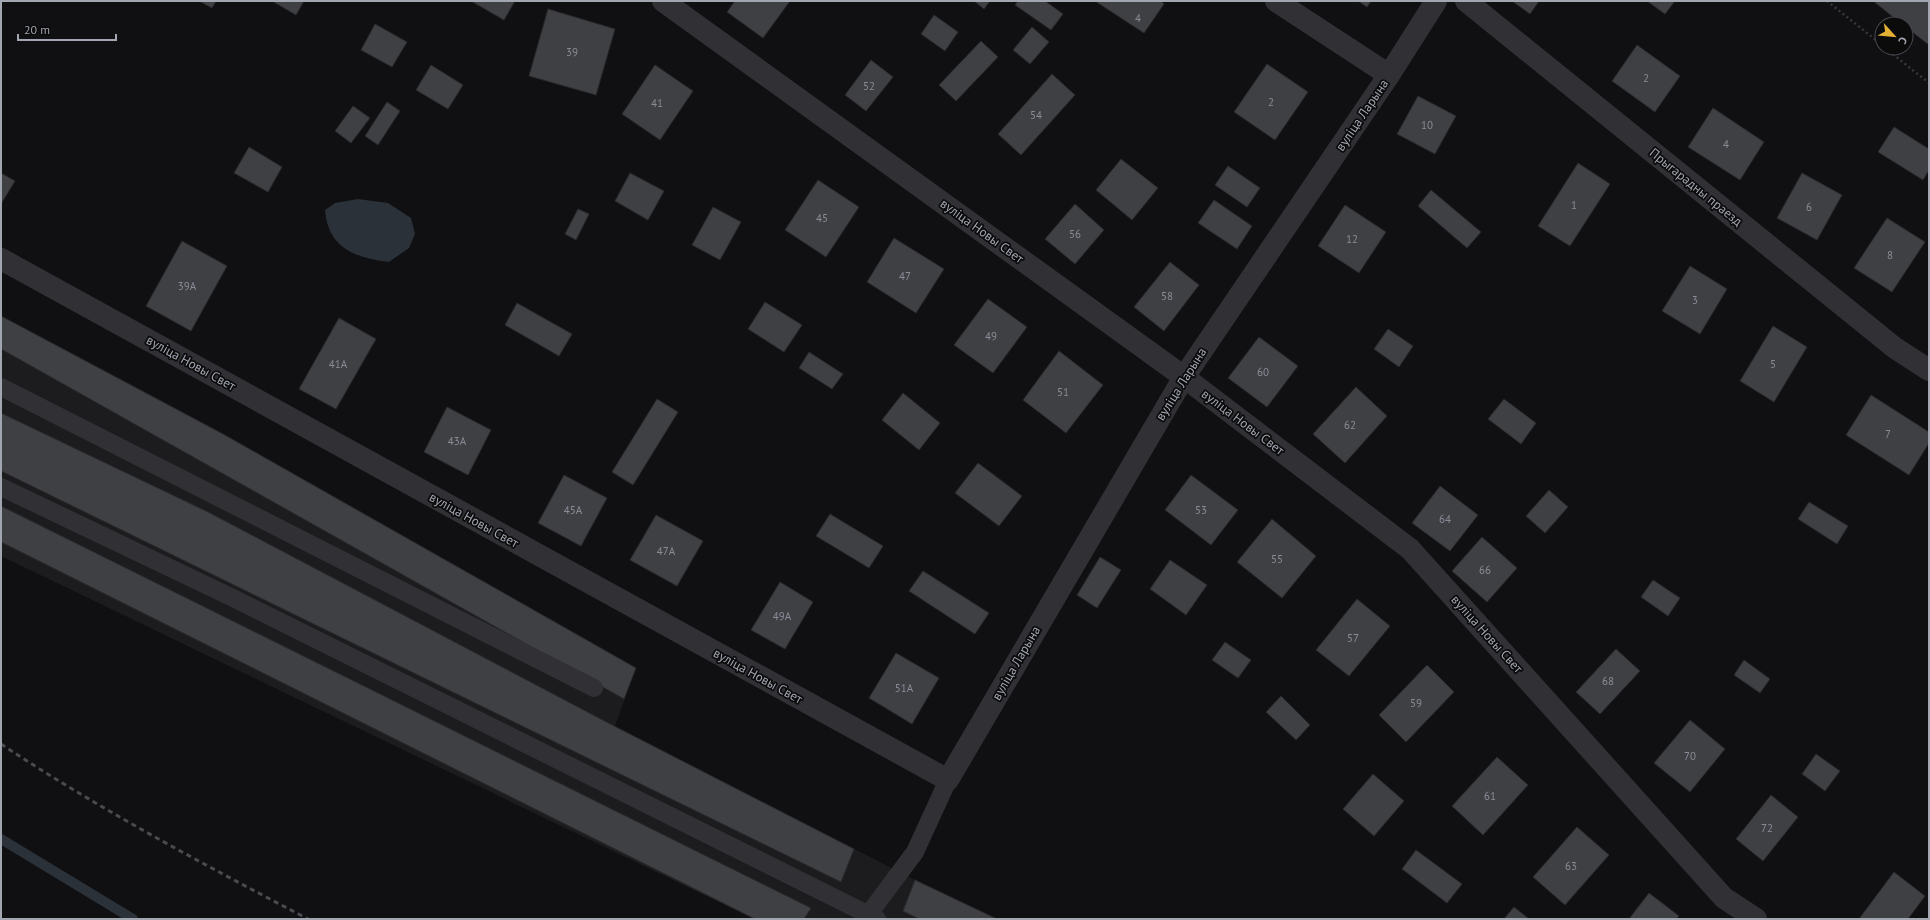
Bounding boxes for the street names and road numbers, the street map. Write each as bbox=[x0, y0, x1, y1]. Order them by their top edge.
street label: вуліца Ларына bbox=[1332, 76, 1392, 154]
street label: Прыгарадны праезд bbox=[1646, 144, 1746, 230]
street label: вуліца Новы Свет bbox=[937, 195, 1028, 268]
street label: вуліца Новы Свет bbox=[143, 331, 239, 395]
street label: вуліца Ларына bbox=[1152, 344, 1210, 424]
street label: вуліца Новы Свет bbox=[1198, 385, 1288, 459]
street label: вуліца Новы Свет bbox=[426, 488, 522, 552]
street label: вуліца Новы Свет bbox=[1447, 591, 1527, 677]
street label: вуліца Ларына bbox=[988, 623, 1044, 703]
street label: вуліца Новы Свет bbox=[710, 644, 806, 708]

